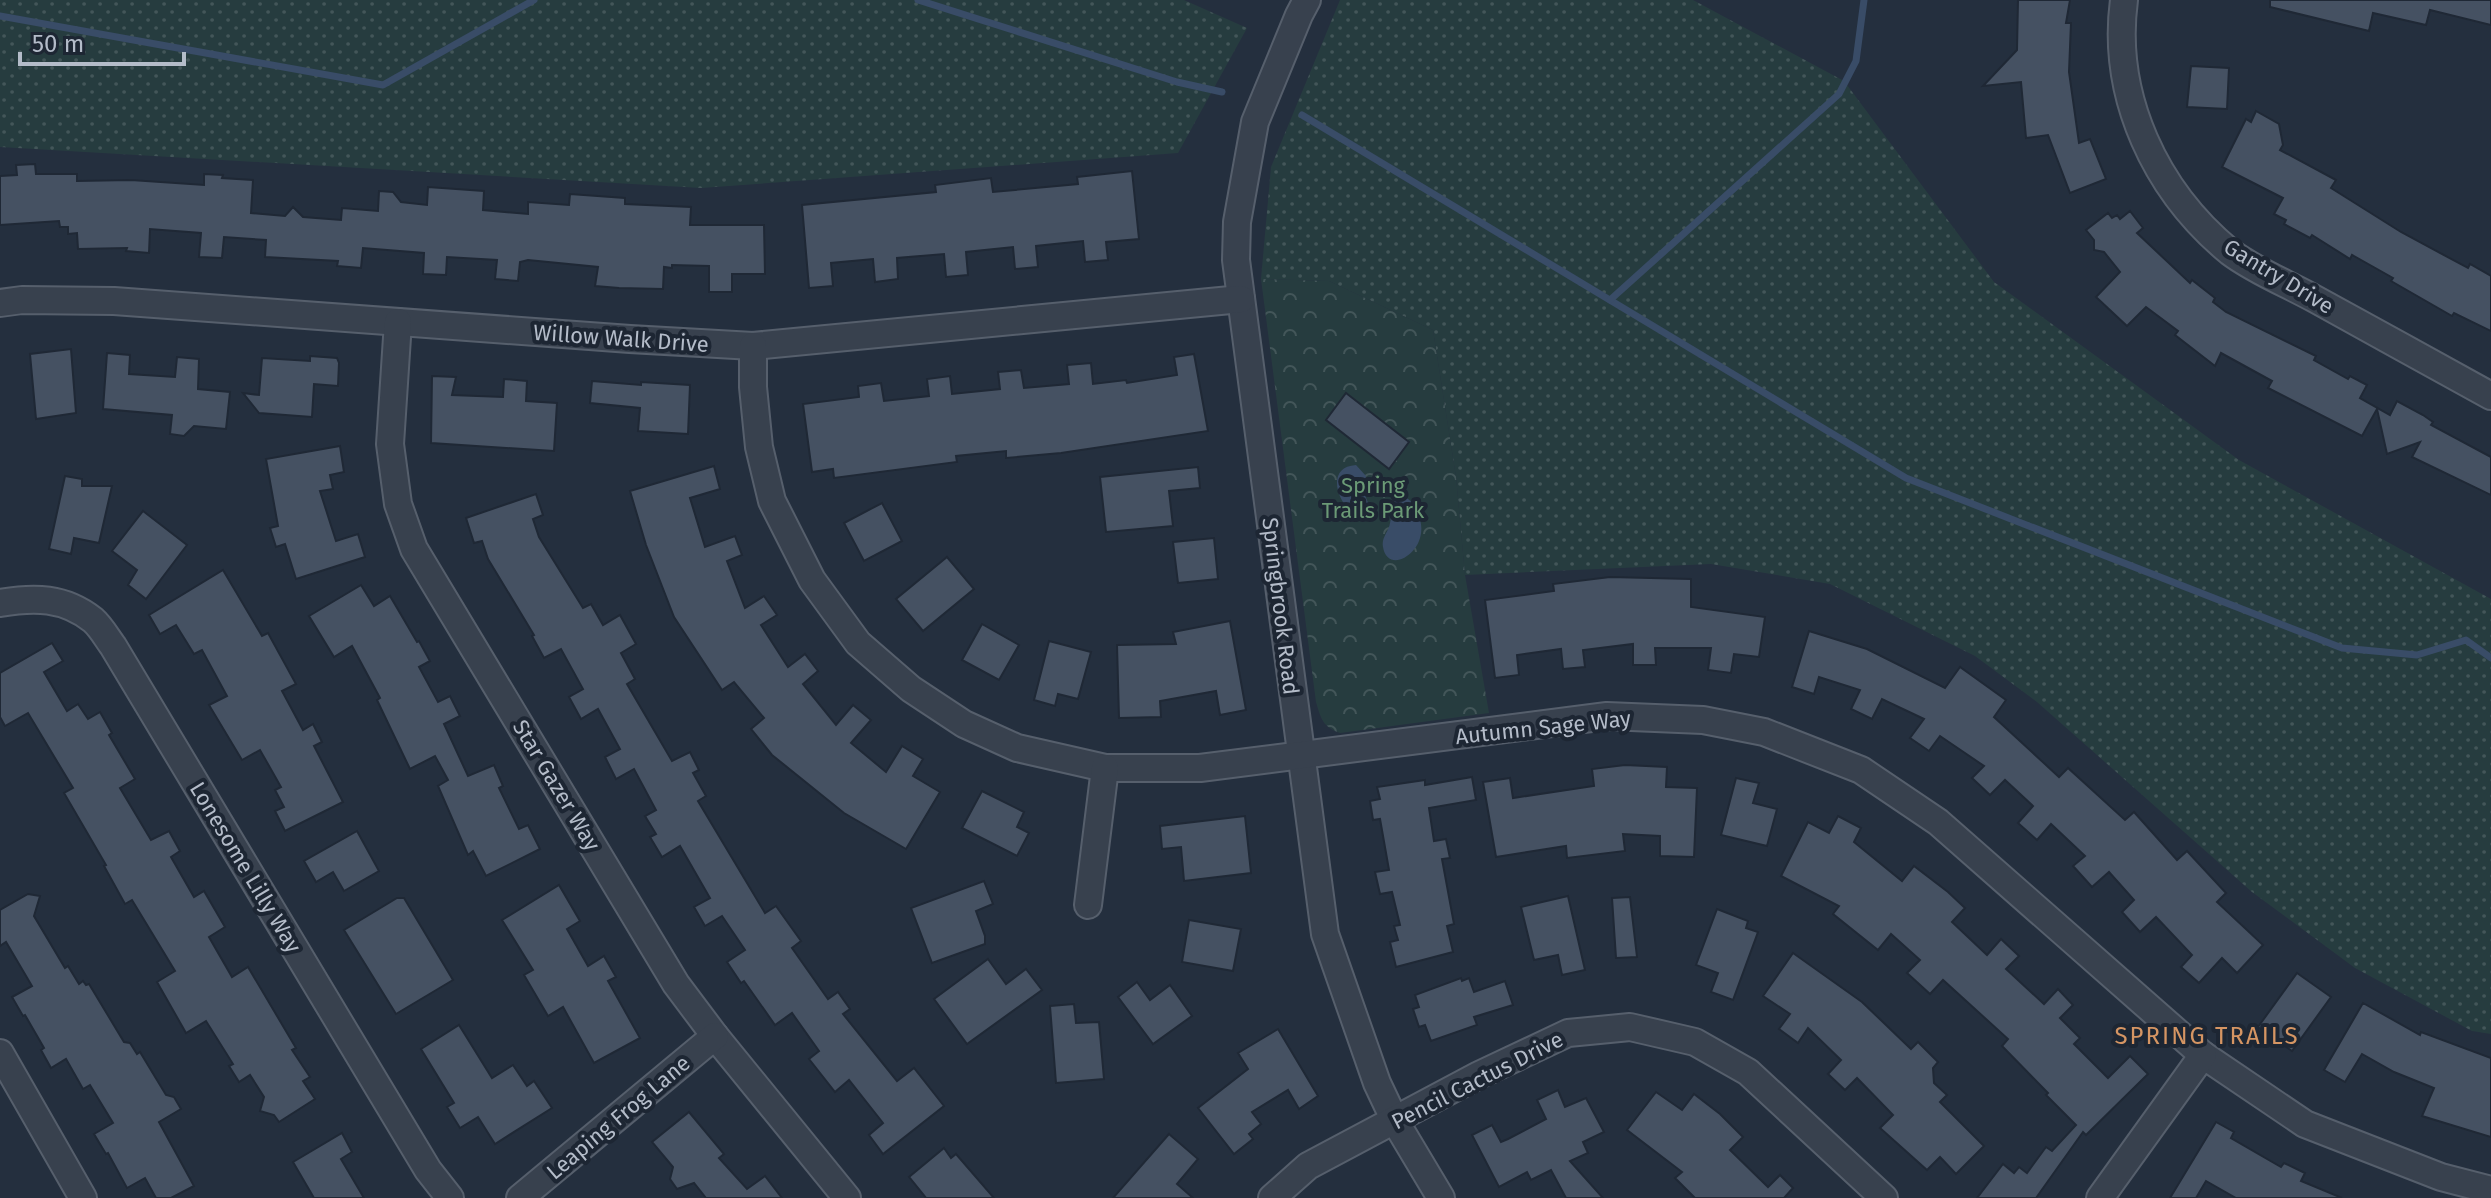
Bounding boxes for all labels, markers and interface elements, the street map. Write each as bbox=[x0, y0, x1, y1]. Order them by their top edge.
scale bar bbox=[20, 16, 184, 66]
text: 50 m bbox=[32, 30, 84, 58]
street label: Gantry Drive bbox=[2219, 233, 2339, 320]
street label: Willow Walk Drive bbox=[532, 319, 710, 358]
park label: Spring Trails Park bbox=[1322, 472, 1425, 524]
street label: Springbrook Road bbox=[1256, 516, 1305, 696]
street label: Autumn Sage Way bbox=[1454, 705, 1632, 750]
street label: Star Gazer Way bbox=[507, 715, 606, 856]
street label: Lonesome Lilly Way bbox=[184, 777, 307, 958]
district label: SPRING TRAILS bbox=[2115, 1022, 2299, 1050]
street label: Pencil Cactus Drive bbox=[1387, 1026, 1568, 1135]
street label: Leaping Frog Lane bbox=[541, 1049, 696, 1185]

